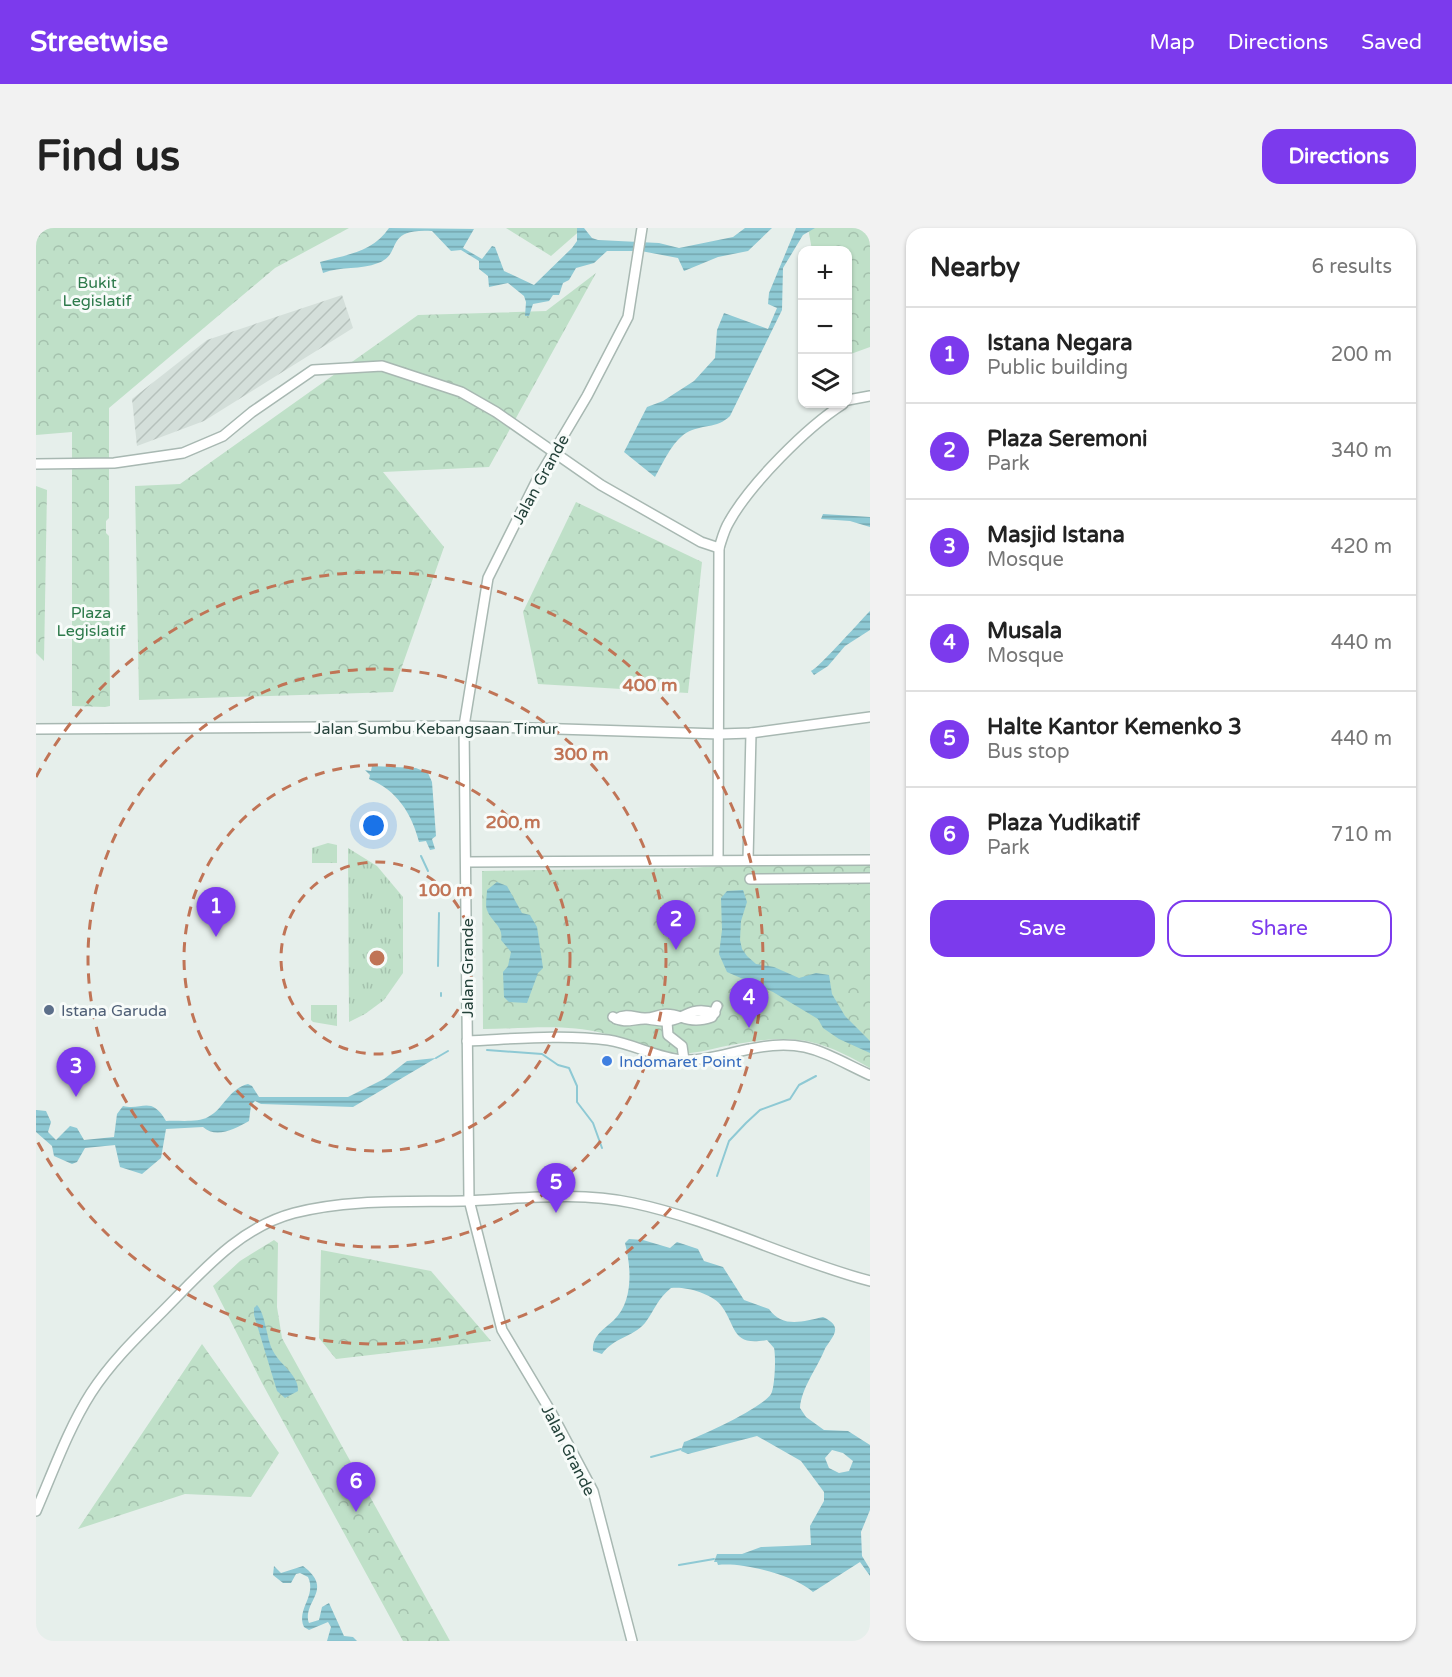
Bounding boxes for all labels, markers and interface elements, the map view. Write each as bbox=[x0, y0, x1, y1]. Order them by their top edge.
text: Streetwise bbox=[30, 25, 168, 59]
text: Map bbox=[1149, 30, 1195, 55]
text: Directions bbox=[1228, 30, 1328, 55]
text: Saved bbox=[1361, 30, 1422, 55]
button: Directions bbox=[1262, 129, 1416, 184]
text: Find us bbox=[36, 131, 180, 182]
map controls bbox=[798, 246, 852, 408]
button: + bbox=[798, 246, 852, 300]
text: Nearby bbox=[930, 252, 1020, 283]
text: 6 results bbox=[1312, 255, 1392, 279]
park label: Bukit Legislatif bbox=[62, 273, 132, 311]
button: − bbox=[798, 300, 852, 354]
text: Istana Negara bbox=[987, 330, 1133, 356]
text: 1 bbox=[943, 343, 956, 367]
text: 200 m bbox=[1331, 343, 1392, 367]
button: layers bbox=[798, 354, 852, 408]
text: Public building bbox=[987, 356, 1128, 380]
text: Plaza Seremoni bbox=[987, 426, 1148, 452]
street label: Jalan Grande bbox=[508, 431, 574, 528]
text: 2 bbox=[943, 439, 956, 463]
text: 340 m bbox=[1331, 439, 1392, 463]
text: Park bbox=[987, 452, 1030, 476]
text: Masjid Istana bbox=[987, 522, 1125, 548]
text: 3 bbox=[943, 535, 956, 559]
text: 420 m bbox=[1331, 535, 1392, 559]
text: Mosque bbox=[987, 548, 1064, 572]
park label: Plaza Legislatif bbox=[56, 603, 126, 641]
text: Musala bbox=[987, 618, 1062, 644]
text: 4 bbox=[943, 631, 956, 655]
text: 440 m bbox=[1331, 631, 1392, 655]
text: Mosque bbox=[987, 644, 1064, 668]
text: 400 m bbox=[622, 674, 678, 696]
text: Halte Kantor Kemenko 3 bbox=[987, 714, 1242, 740]
street label: Jalan Sumbu Kebangsaan Timur bbox=[314, 719, 559, 739]
text: 5 bbox=[943, 727, 956, 751]
text: 440 m bbox=[1331, 727, 1392, 751]
text: Bus stop bbox=[987, 740, 1070, 764]
text: 300 m bbox=[553, 743, 609, 765]
text: Plaza Yudikatif bbox=[987, 810, 1140, 836]
your location bbox=[359, 811, 388, 840]
text: 200 m bbox=[485, 811, 541, 833]
text: 6 bbox=[943, 823, 956, 847]
text: 710 m bbox=[1331, 823, 1392, 847]
text: Park bbox=[987, 836, 1030, 860]
text: 100 m bbox=[417, 879, 473, 901]
pin: 1 bbox=[196, 888, 236, 937]
pin: 2 bbox=[656, 900, 696, 950]
button: Save bbox=[930, 900, 1155, 957]
button: Share bbox=[1167, 900, 1392, 957]
street label: Jalan Grande bbox=[458, 918, 478, 1018]
centre of rings bbox=[367, 948, 387, 968]
pin: 4 bbox=[730, 978, 768, 1028]
place label: Istana Garuda bbox=[61, 1001, 167, 1021]
marker: Istana Garuda bbox=[42, 1003, 56, 1017]
pin: 3 bbox=[56, 1048, 96, 1097]
place label: Indomaret Point bbox=[619, 1052, 742, 1072]
marker: Indomaret Point bbox=[600, 1054, 614, 1068]
pin: 5 bbox=[536, 1164, 576, 1213]
street label: Jalan Grande bbox=[537, 1402, 600, 1499]
pin: 6 bbox=[336, 1462, 376, 1512]

